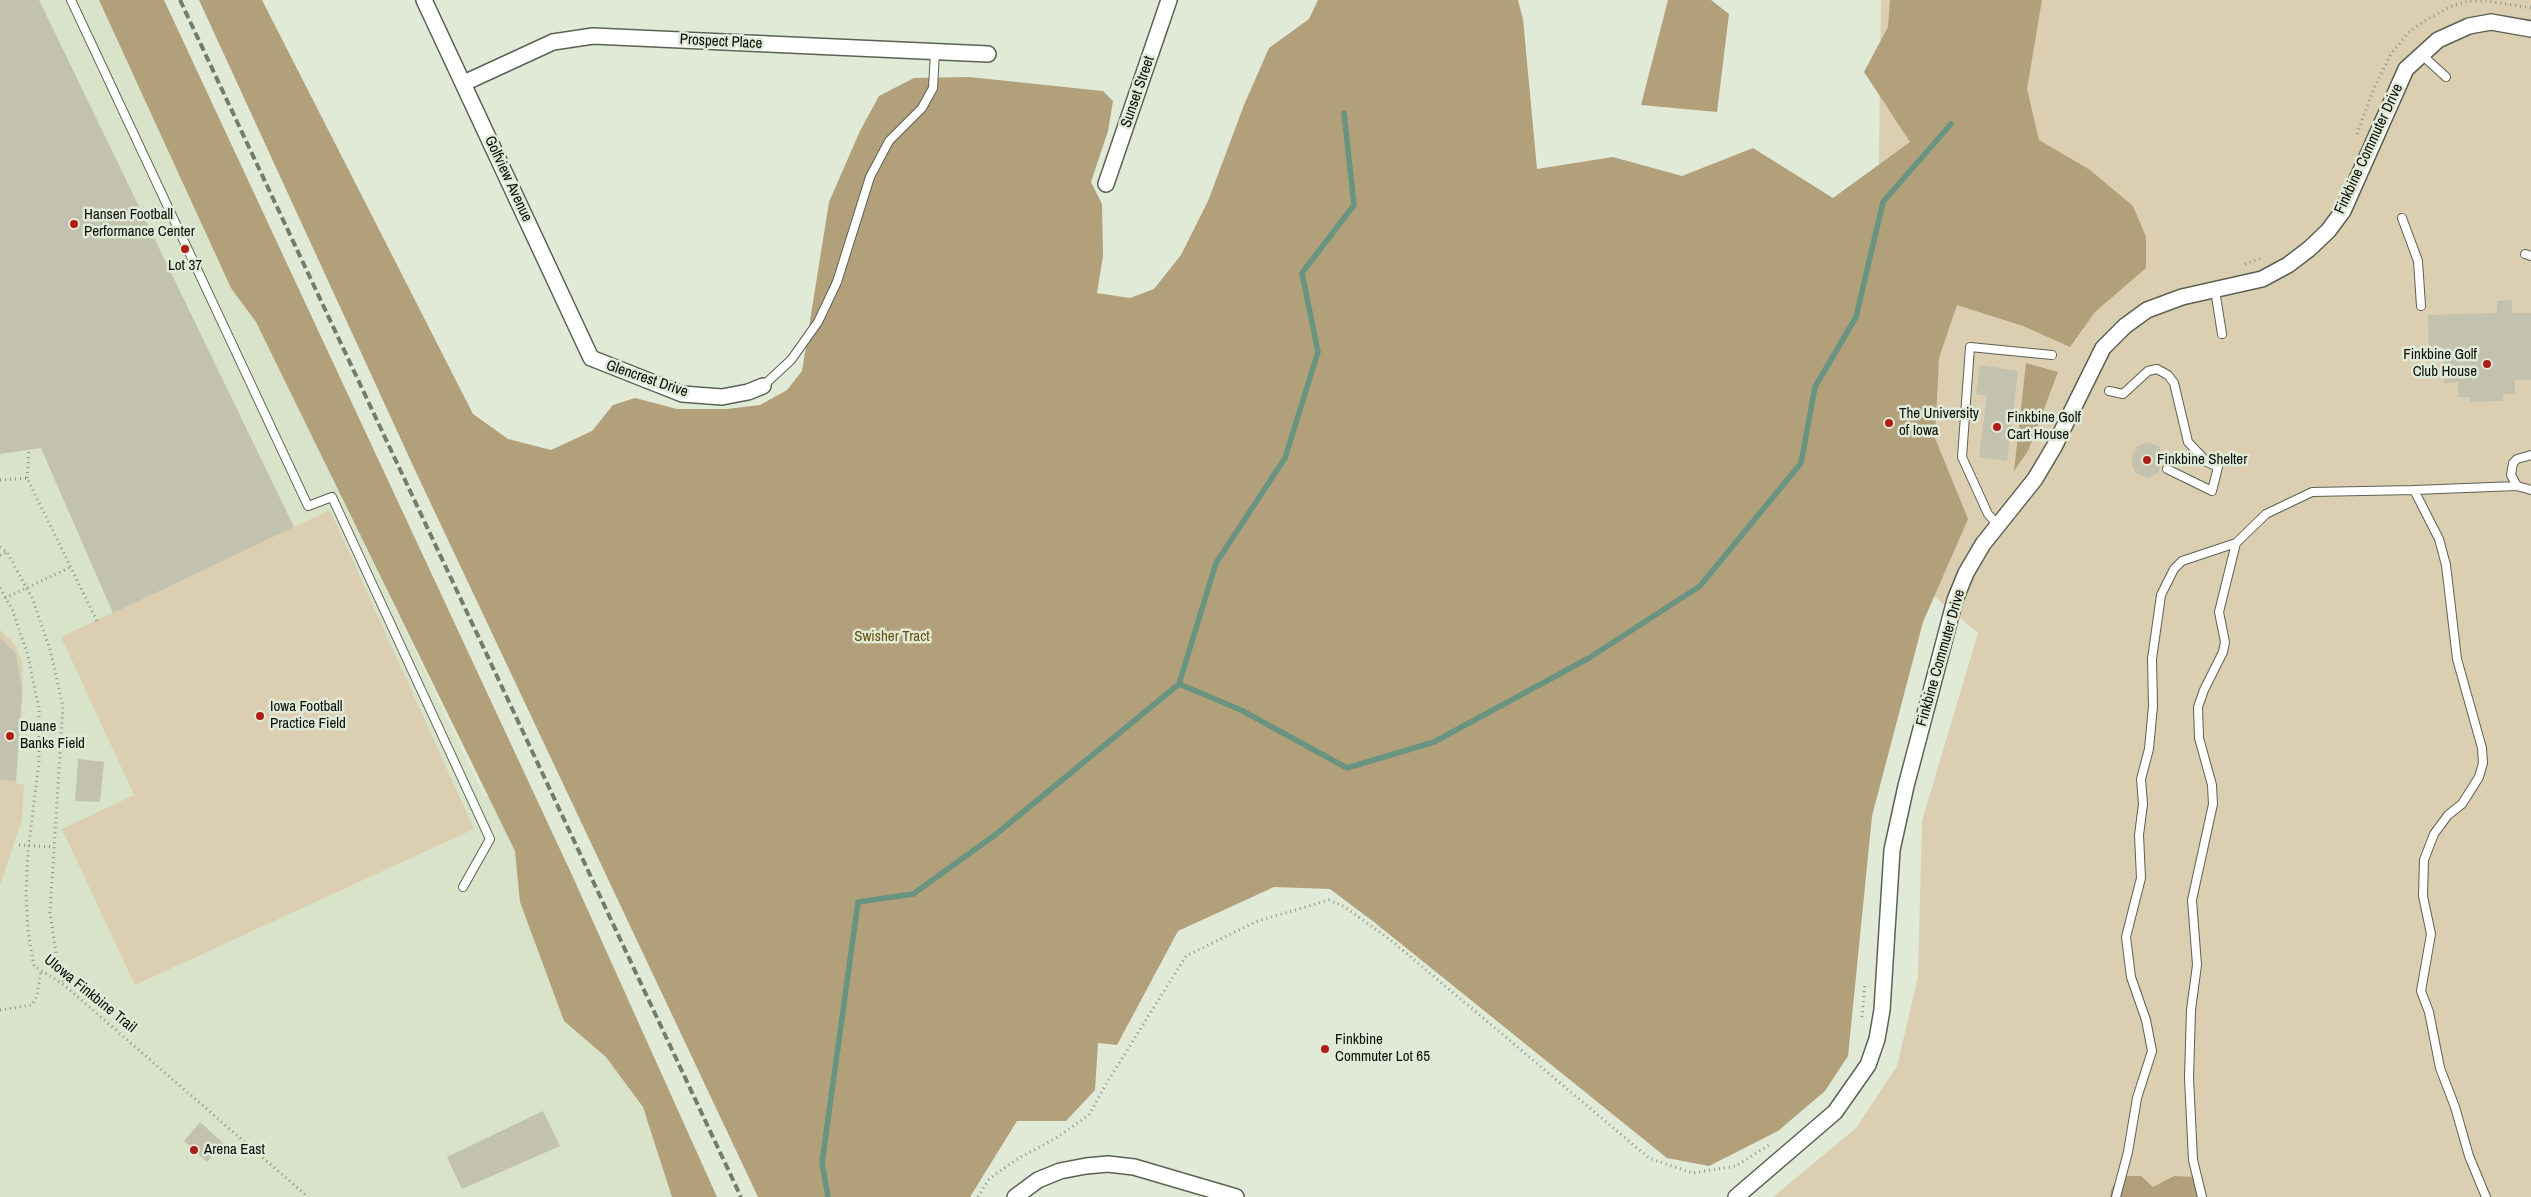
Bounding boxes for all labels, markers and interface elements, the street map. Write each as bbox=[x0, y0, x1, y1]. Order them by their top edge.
street label: Prospect Place bbox=[679, 31, 763, 53]
street label: Sunset Street bbox=[1117, 54, 1159, 130]
street label: Finkbine Commuter Drive bbox=[2331, 81, 2407, 217]
street label: Golfview Avenue bbox=[480, 133, 536, 225]
place label: Hansen Football Performance Center bbox=[84, 206, 195, 241]
marker: Hansen Football Performance Center bbox=[68, 218, 80, 230]
marker: Lot 37 bbox=[179, 243, 191, 255]
place label: Lot 37 bbox=[168, 257, 202, 275]
place label: Finkbine Golf Club House bbox=[2403, 346, 2477, 381]
street label: Glencrest Drive bbox=[604, 357, 690, 401]
marker: Finkbine Golf Club House bbox=[2481, 358, 2493, 370]
place label: The University of Iowa bbox=[1899, 405, 1979, 440]
place label: Finkbine Golf Cart House bbox=[2007, 409, 2081, 444]
marker: The University of Iowa bbox=[1883, 417, 1895, 429]
marker: Finkbine Golf Cart House bbox=[1991, 421, 2003, 433]
place label: Finkbine Shelter bbox=[2157, 451, 2247, 469]
marker: Finkbine Shelter bbox=[2141, 454, 2153, 466]
street label: Finkbine Commuter Drive bbox=[1913, 588, 1969, 728]
park label: Swisher Tract bbox=[854, 628, 930, 646]
place label: Iowa Football Practice Field bbox=[270, 698, 346, 733]
marker: Iowa Football Practice Field bbox=[254, 710, 266, 722]
place label: Duane Banks Field bbox=[20, 718, 85, 753]
marker: Duane Banks Field bbox=[4, 730, 16, 742]
street label: UIowa Finkbine Trail bbox=[40, 951, 140, 1037]
place label: Finkbine Commuter Lot 65 bbox=[1335, 1031, 1430, 1066]
marker: Finkbine Commuter Lot 65 bbox=[1319, 1043, 1331, 1055]
place label: Arena East bbox=[204, 1141, 265, 1159]
marker: Arena East bbox=[188, 1144, 200, 1156]

